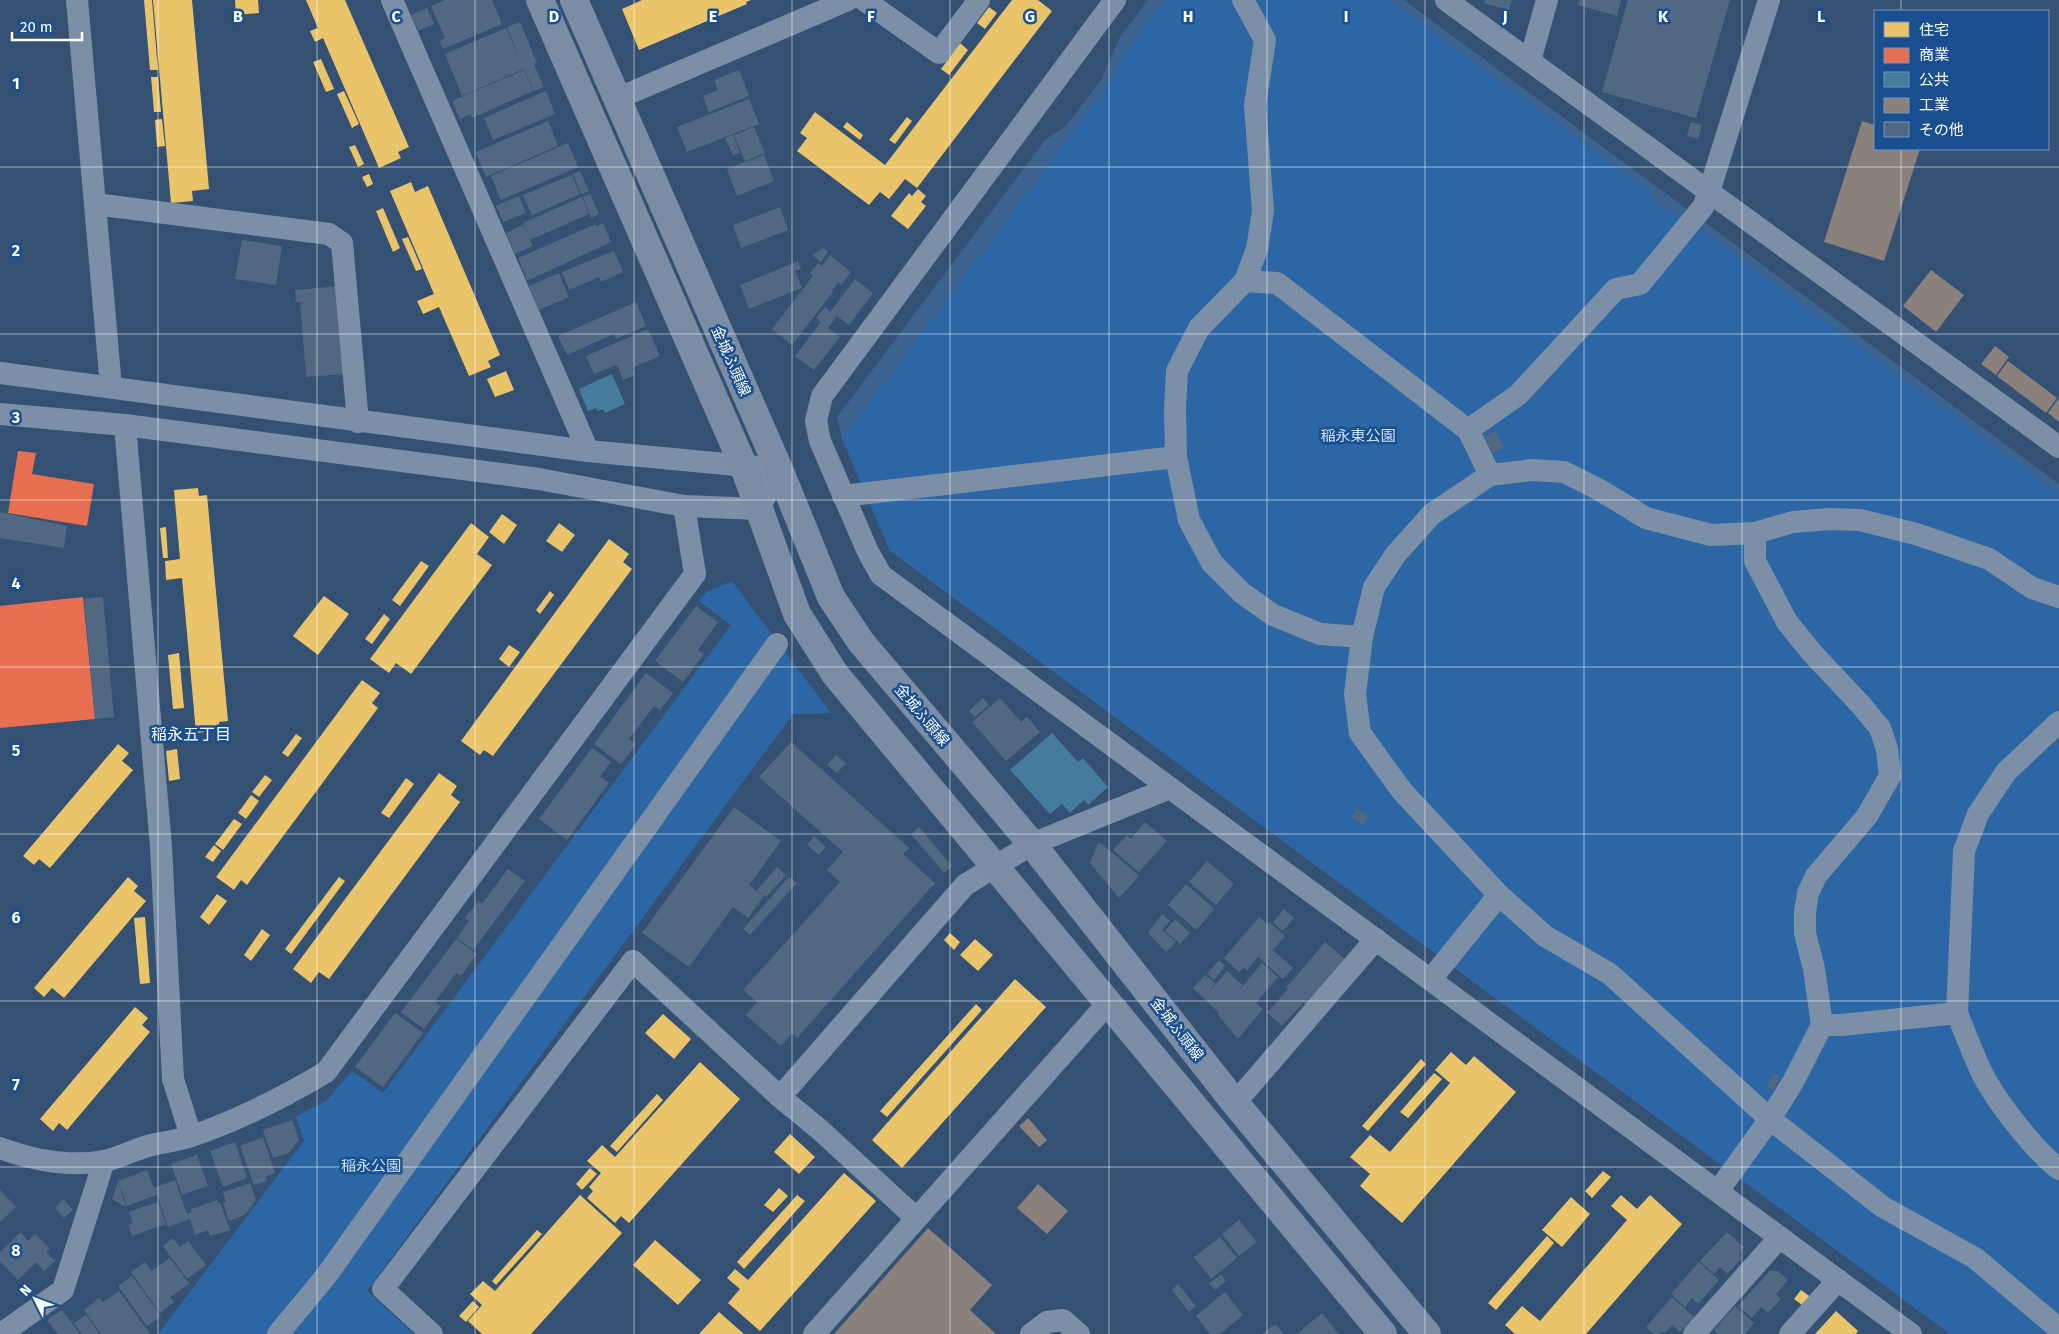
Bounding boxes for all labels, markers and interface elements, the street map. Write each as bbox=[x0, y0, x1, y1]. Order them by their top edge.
text: B bbox=[233, 7, 243, 26]
text: C bbox=[391, 7, 401, 26]
text: D bbox=[549, 7, 559, 26]
text: E bbox=[709, 7, 717, 26]
text: F bbox=[867, 7, 875, 26]
text: G bbox=[1025, 7, 1035, 26]
text: H bbox=[1183, 7, 1193, 26]
text: I bbox=[1344, 7, 1348, 26]
text: J bbox=[1501, 7, 1508, 26]
text: K bbox=[1658, 7, 1669, 26]
text: L bbox=[1817, 7, 1825, 26]
scale bar bbox=[12, 10, 82, 42]
legend bbox=[1874, 10, 2049, 150]
text: 20 m bbox=[20, 18, 53, 36]
text: 住宅 bbox=[1919, 21, 1949, 39]
text: 商業 bbox=[1919, 46, 1949, 64]
text: 公共 bbox=[1919, 71, 1949, 89]
text: 1 bbox=[12, 74, 20, 93]
text: 工業 bbox=[1919, 96, 1949, 114]
text: その他 bbox=[1919, 121, 1964, 139]
text: 2 bbox=[12, 241, 20, 260]
street label: 金城ふ頭線 bbox=[708, 323, 754, 399]
text: 3 bbox=[11, 408, 20, 427]
park label: 稲永東公園 bbox=[1320, 427, 1396, 445]
text: 4 bbox=[11, 574, 21, 593]
street label: 金城ふ頭線 bbox=[891, 680, 953, 750]
district label: 稲永五丁目 bbox=[151, 725, 231, 744]
text: 5 bbox=[12, 741, 21, 760]
text: 6 bbox=[11, 908, 21, 927]
street label: 金城ふ頭線 bbox=[1147, 994, 1207, 1064]
text: 7 bbox=[12, 1075, 20, 1094]
park label: 稲永公園 bbox=[341, 1157, 401, 1175]
text: 8 bbox=[11, 1241, 21, 1260]
north arrow bbox=[10, 1274, 60, 1324]
text: N bbox=[16, 1281, 35, 1300]

